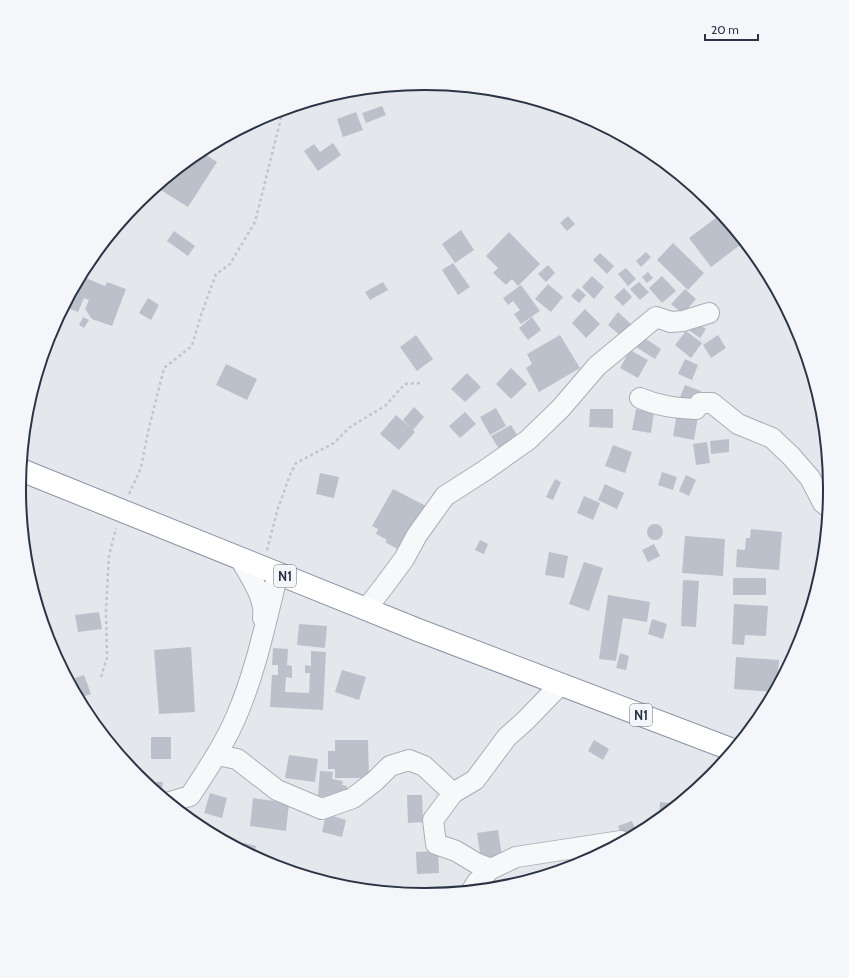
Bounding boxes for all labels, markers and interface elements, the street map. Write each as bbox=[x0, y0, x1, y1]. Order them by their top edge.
scale bar bbox=[705, 16, 758, 42]
text: 20 m bbox=[711, 22, 739, 37]
road number: N1 bbox=[274, 565, 296, 587]
road number: N1 bbox=[630, 704, 652, 726]

